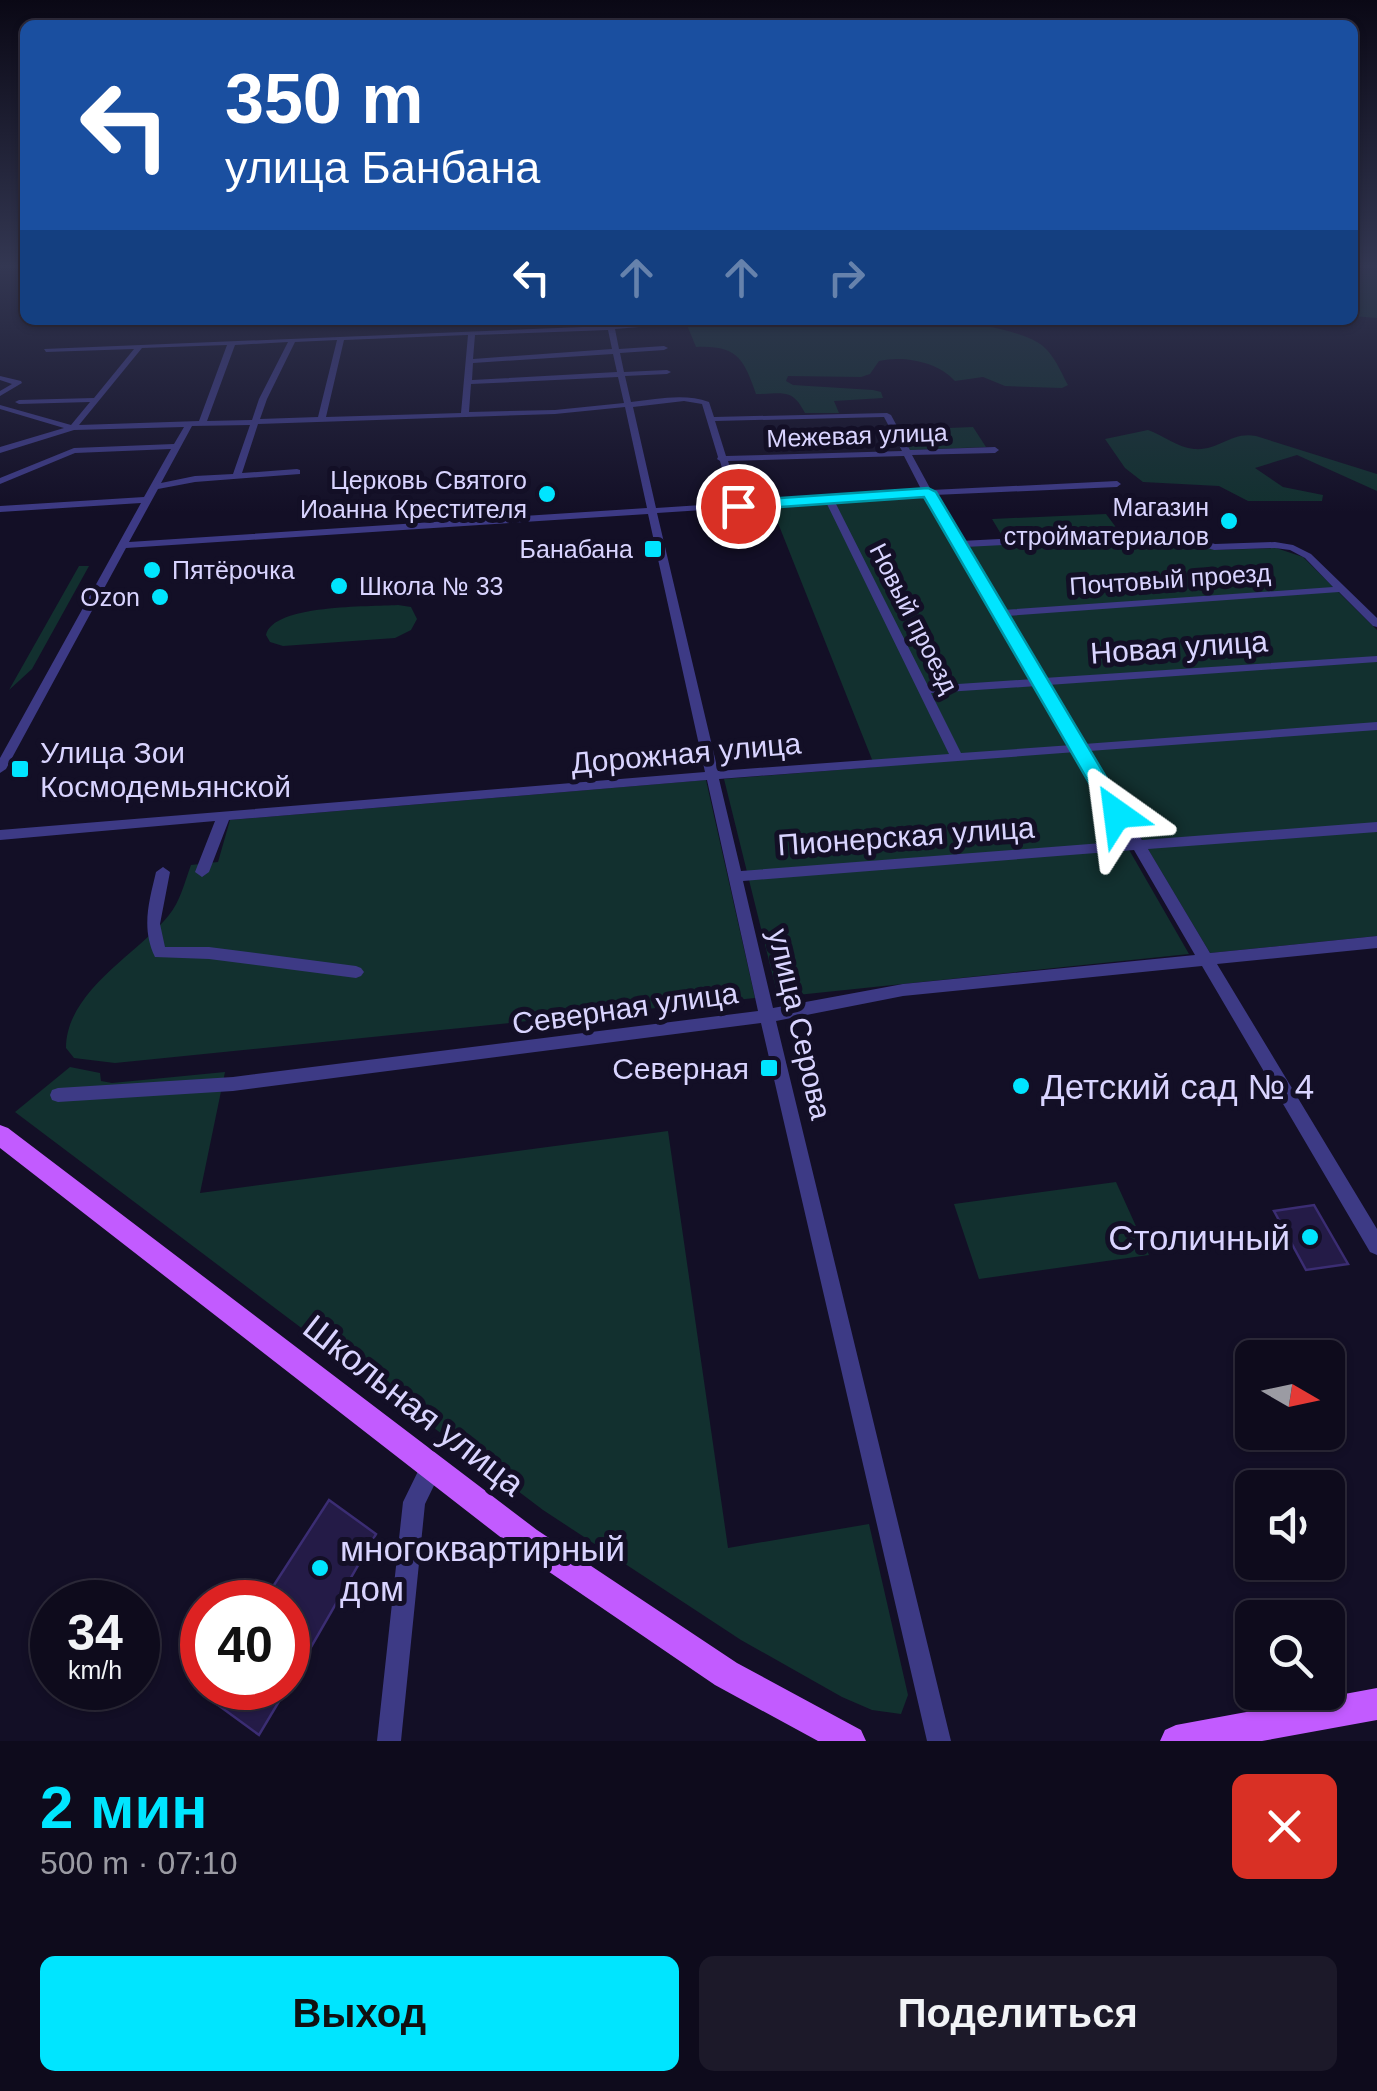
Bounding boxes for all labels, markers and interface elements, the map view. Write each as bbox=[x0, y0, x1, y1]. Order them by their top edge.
icon: left bbox=[60, 60, 190, 190]
text: 350 m bbox=[225, 60, 423, 138]
text: улица Банбана bbox=[225, 142, 540, 193]
icon: left bbox=[504, 250, 559, 305]
icon: ahead bbox=[609, 250, 664, 305]
icon: ahead bbox=[714, 250, 769, 305]
icon: right bbox=[819, 250, 874, 305]
street label: Межевая улица bbox=[766, 418, 948, 452]
pin bbox=[696, 464, 781, 549]
place label: Церковь Святого Иоанна Крестителя bbox=[300, 466, 527, 523]
icon: arrive bbox=[711, 479, 766, 534]
marker: Церковь Святого Иоанна Крестителя bbox=[536, 483, 558, 505]
place label: Магазин стройматериалов bbox=[1004, 493, 1209, 550]
marker: Магазин стройматериалов bbox=[1218, 510, 1240, 532]
place label: Банабана bbox=[520, 535, 633, 563]
marker: Банабана bbox=[642, 538, 664, 560]
street label: Новый проезд bbox=[864, 538, 964, 698]
place label: Пятёрочка bbox=[172, 556, 295, 584]
street label: Почтовый проезд bbox=[1068, 558, 1272, 600]
marker: Пятёрочка bbox=[141, 559, 163, 581]
place label: Школа № 33 bbox=[359, 572, 504, 600]
marker: Школа № 33 bbox=[328, 575, 350, 597]
place label: Ozon bbox=[80, 583, 140, 611]
marker: Ozon bbox=[149, 586, 171, 608]
street label: Новая улица bbox=[1089, 624, 1269, 670]
street label: Дорожная улица bbox=[570, 726, 803, 779]
place label: Улица Зои Космодемьянской bbox=[40, 736, 291, 803]
marker: Улица Зои Космодемьянской bbox=[9, 758, 31, 780]
position arrow bbox=[1065, 762, 1169, 866]
street label: Пионерская улица bbox=[776, 811, 1036, 861]
street label: улица Серова bbox=[762, 925, 838, 1123]
street label: Северная улица bbox=[510, 976, 740, 1040]
place label: Северная bbox=[612, 1052, 749, 1085]
marker: Северная bbox=[758, 1057, 780, 1079]
place label: Детский сад № 4 bbox=[1041, 1067, 1314, 1106]
marker: Детский сад № 4 bbox=[1010, 1075, 1032, 1097]
place label: Столичный bbox=[1108, 1218, 1290, 1257]
marker: Столичный bbox=[1299, 1226, 1321, 1248]
street label: Школьная улица bbox=[296, 1307, 532, 1503]
north arrow bbox=[1235, 1340, 1345, 1450]
map controls bbox=[1235, 1340, 1345, 1710]
button: sound bbox=[1235, 1470, 1345, 1580]
place label: многоквартирный дом bbox=[340, 1529, 625, 1608]
marker: многоквартирный дом bbox=[309, 1557, 331, 1579]
speed limit sign: 40 bbox=[180, 1580, 310, 1710]
button: search bbox=[1235, 1600, 1345, 1710]
text: 34 bbox=[67, 1605, 123, 1661]
text: km/h bbox=[68, 1656, 122, 1684]
text: 2 мин bbox=[40, 1774, 208, 1841]
button: close bbox=[1232, 1774, 1337, 1879]
text: 500 m · 07:10 bbox=[40, 1845, 237, 1881]
button: Выход bbox=[40, 1956, 679, 2071]
button: Поделиться bbox=[699, 1956, 1337, 2071]

